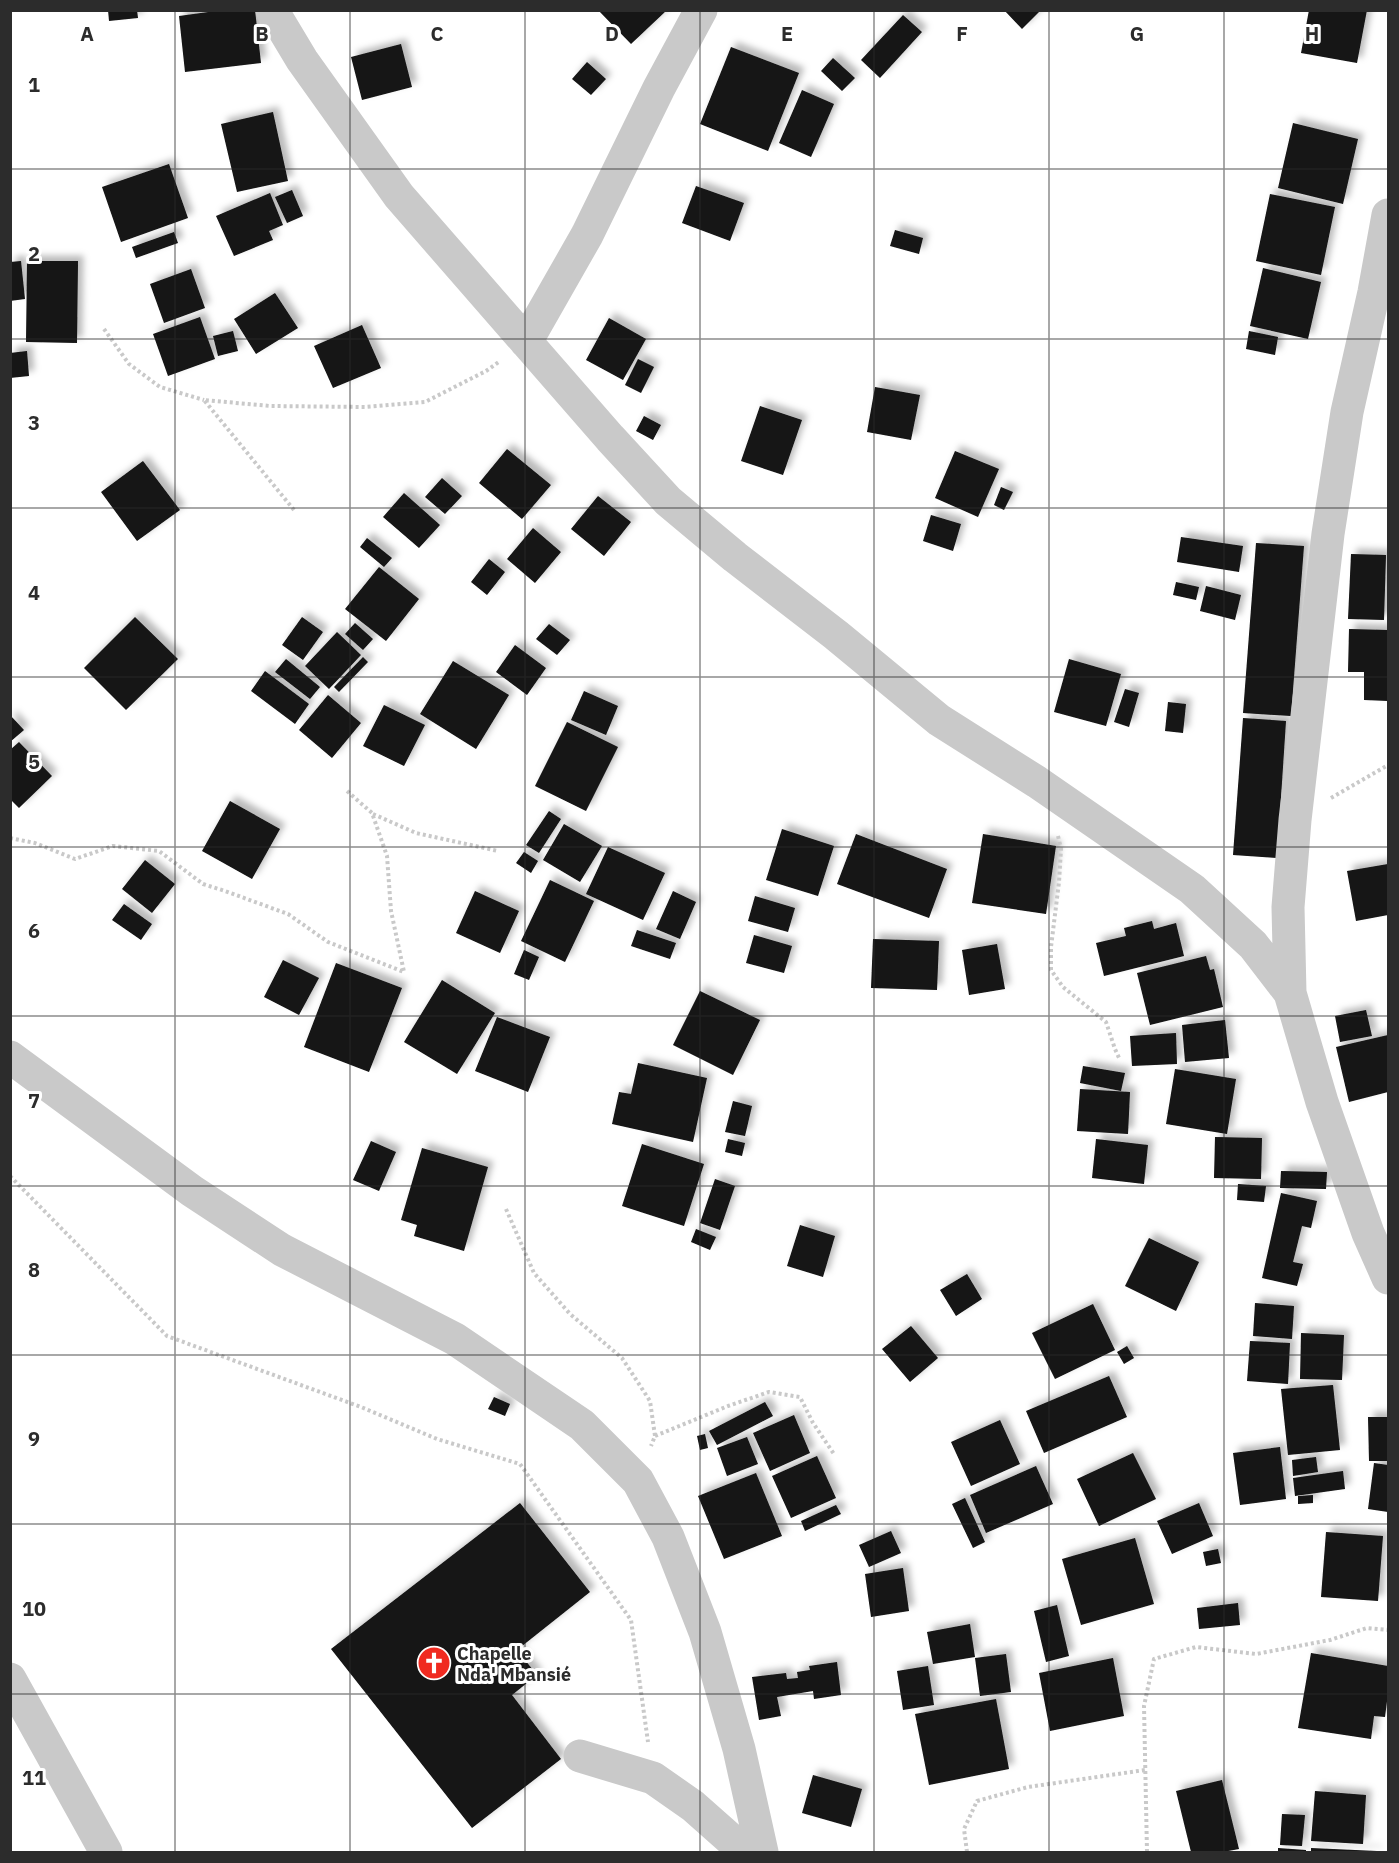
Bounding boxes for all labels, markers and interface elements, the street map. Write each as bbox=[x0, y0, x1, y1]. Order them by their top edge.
text: A bbox=[80, 20, 94, 47]
text: B bbox=[255, 20, 269, 47]
text: C bbox=[430, 20, 444, 47]
text: D bbox=[605, 20, 619, 47]
text: E bbox=[781, 20, 793, 47]
text: F bbox=[956, 20, 968, 47]
text: G bbox=[1130, 20, 1144, 47]
text: H bbox=[1305, 20, 1319, 47]
text: 1 bbox=[28, 71, 40, 98]
text: 2 bbox=[28, 240, 40, 267]
text: 3 bbox=[28, 409, 40, 436]
text: 4 bbox=[28, 579, 40, 606]
text: 5 bbox=[28, 748, 40, 775]
text: 6 bbox=[28, 917, 40, 944]
text: 7 bbox=[28, 1087, 40, 1114]
text: 8 bbox=[28, 1256, 40, 1283]
text: 9 bbox=[28, 1425, 40, 1452]
text: 10 bbox=[22, 1595, 46, 1622]
place label: Chapelle Nda' Mbansié bbox=[457, 1642, 571, 1686]
church icon: Chapelle Nda' Mbansié bbox=[416, 1645, 452, 1681]
text: 11 bbox=[22, 1764, 46, 1791]

